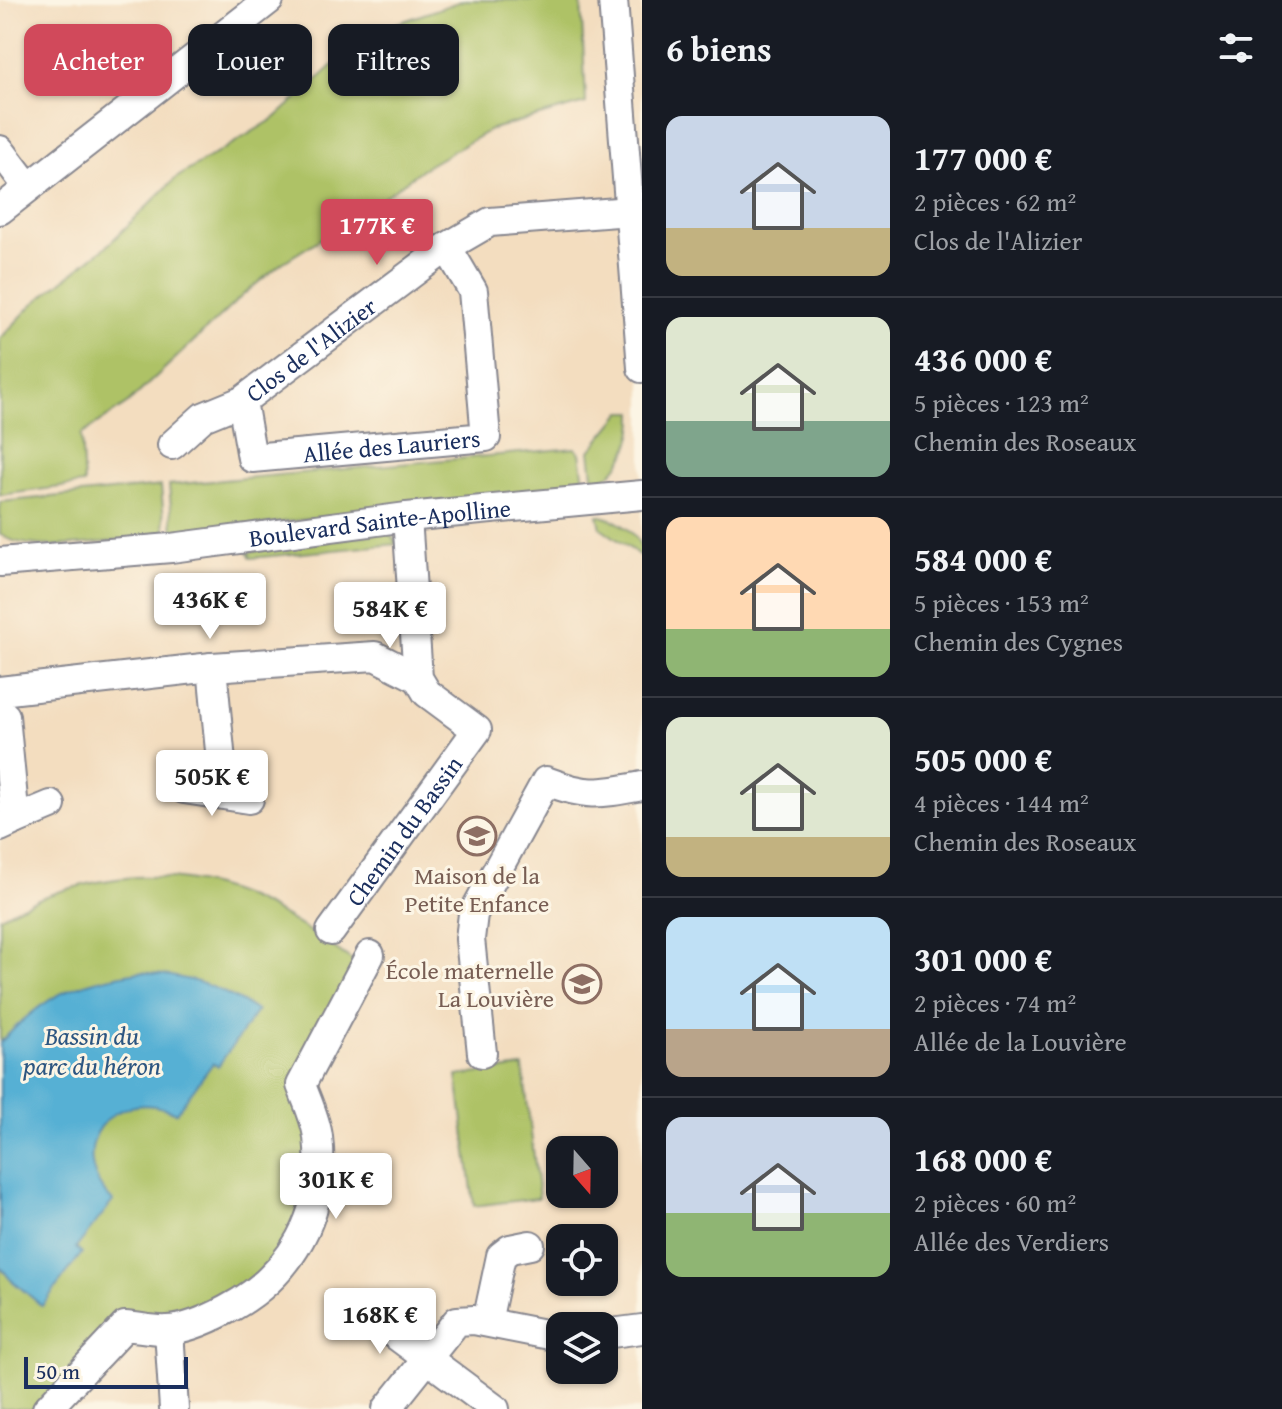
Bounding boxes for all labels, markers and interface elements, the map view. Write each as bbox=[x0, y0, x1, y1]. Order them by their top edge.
chip: Acheter bbox=[24, 24, 172, 96]
chip: Louer bbox=[188, 24, 312, 96]
chip: Filtres bbox=[328, 24, 459, 96]
text: 6 biens bbox=[666, 24, 772, 73]
icon: filters bbox=[1214, 26, 1258, 70]
text: 177 000 € bbox=[914, 133, 1052, 182]
icon: home bbox=[730, 148, 826, 244]
text: 2 pièces · 62 m² bbox=[914, 182, 1076, 221]
pin: 177K € bbox=[312, 199, 442, 267]
text: 177K € bbox=[339, 205, 415, 244]
text: Clos de l'Alizier bbox=[914, 221, 1083, 260]
street label: Clos de l'Alizier bbox=[238, 289, 384, 410]
text: 436 000 € bbox=[914, 334, 1052, 383]
icon: home bbox=[730, 349, 826, 445]
text: 5 pièces · 123 m² bbox=[914, 383, 1089, 422]
street label: Allée des Lauriers bbox=[301, 420, 482, 471]
text: Chemin des Roseaux bbox=[914, 422, 1136, 461]
street label: Boulevard Sainte-Apolline bbox=[247, 490, 512, 555]
text: 584 000 € bbox=[914, 534, 1052, 583]
icon: home bbox=[730, 549, 826, 645]
pin: 436K € bbox=[145, 573, 275, 641]
text: 436K € bbox=[172, 579, 248, 618]
pin: 584K € bbox=[325, 582, 455, 650]
text: 5 pièces · 153 m² bbox=[914, 583, 1089, 622]
text: 584K € bbox=[352, 588, 428, 627]
text: Chemin des Cygnes bbox=[914, 622, 1123, 661]
text: 505 000 € bbox=[914, 734, 1052, 783]
street label: Chemin du Bassin bbox=[337, 748, 471, 913]
icon: home bbox=[730, 749, 826, 845]
pin: 505K € bbox=[147, 750, 277, 818]
text: 505K € bbox=[174, 756, 250, 795]
text: 4 pièces · 144 m² bbox=[914, 783, 1089, 822]
school or university icon: Maison de la Petite Enfance bbox=[456, 815, 498, 857]
text: Chemin des Roseaux bbox=[914, 822, 1136, 861]
place label: Maison de la Petite Enfance bbox=[405, 858, 549, 921]
text: 301 000 € bbox=[914, 934, 1052, 983]
icon: home bbox=[730, 949, 826, 1045]
place label: École maternelle La Louvière bbox=[386, 953, 554, 1016]
school or university icon: École maternelle La Louvière bbox=[561, 963, 603, 1005]
text: 2 pièces · 74 m² bbox=[914, 983, 1076, 1022]
water label: Bassin du parc du héron bbox=[22, 1016, 161, 1085]
text: Allée de la Louvière bbox=[914, 1022, 1127, 1061]
text: 168 000 € bbox=[914, 1134, 1052, 1183]
north arrow bbox=[546, 1136, 618, 1208]
map controls bbox=[546, 1136, 618, 1384]
icon: home bbox=[730, 1149, 826, 1245]
pin: 301K € bbox=[271, 1153, 401, 1221]
text: 301K € bbox=[298, 1159, 374, 1198]
text: 2 pièces · 60 m² bbox=[914, 1183, 1076, 1222]
text: Allée des Verdiers bbox=[914, 1222, 1109, 1261]
button: locate bbox=[546, 1224, 618, 1296]
pin: 168K € bbox=[315, 1288, 445, 1356]
text: 168K € bbox=[342, 1294, 418, 1333]
button: layers bbox=[546, 1312, 618, 1384]
scale bar bbox=[24, 1353, 188, 1389]
text: 50 m bbox=[36, 1355, 80, 1387]

